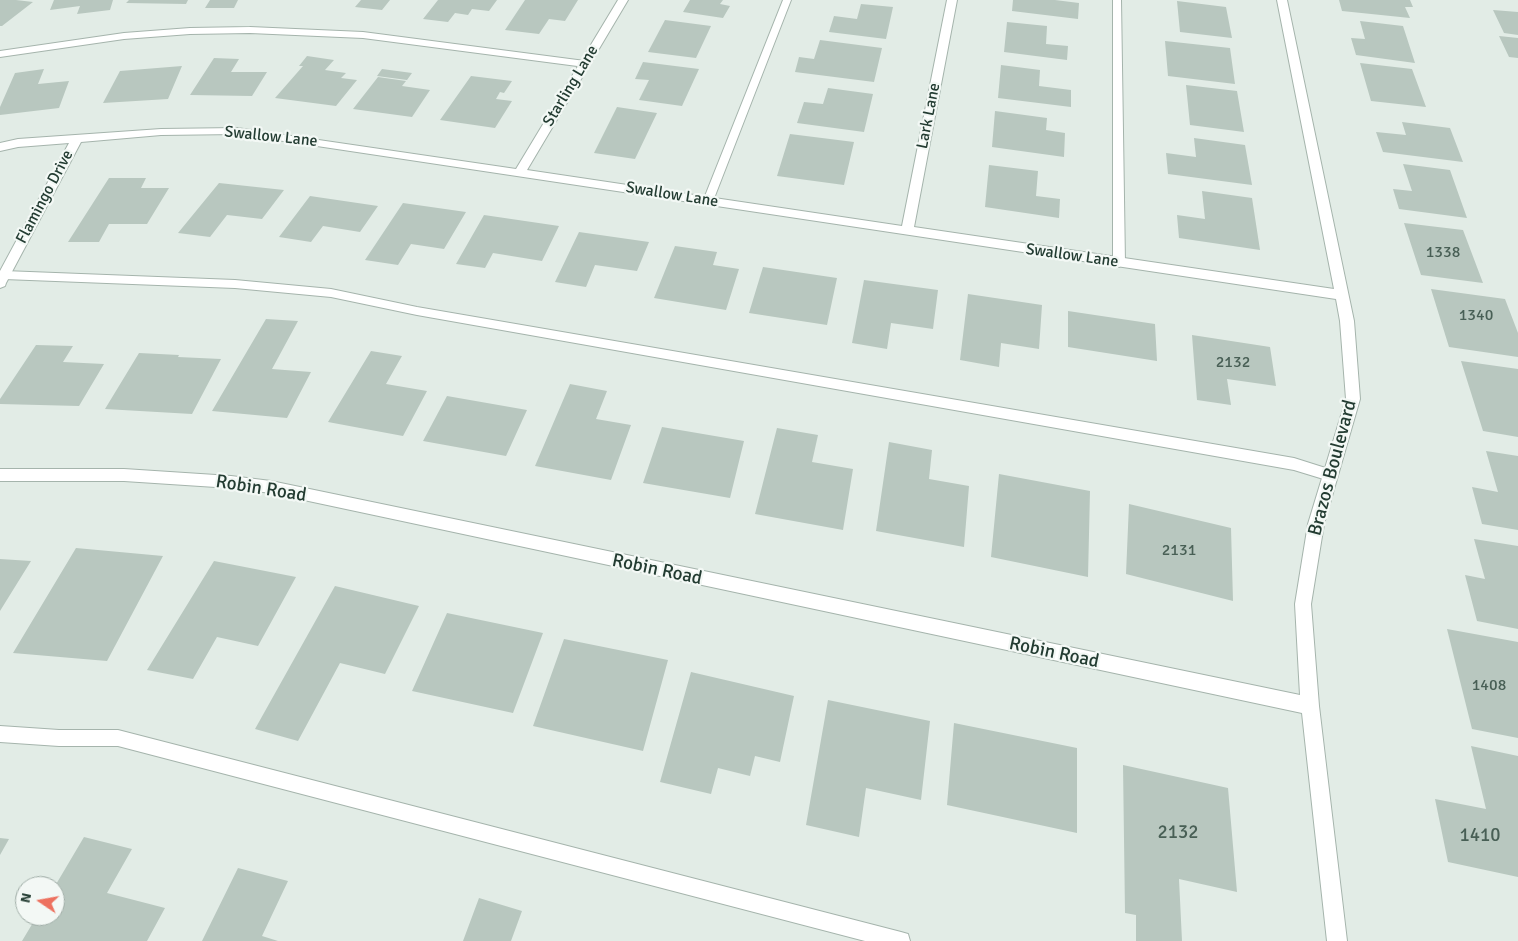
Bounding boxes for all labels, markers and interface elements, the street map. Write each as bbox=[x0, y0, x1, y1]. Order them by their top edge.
street label: Starling Lane bbox=[539, 42, 603, 130]
street label: Lark Lane bbox=[913, 81, 945, 151]
street label: Swallow Lane bbox=[224, 123, 318, 151]
street label: Flamingo Drive bbox=[12, 147, 78, 247]
street label: Swallow Lane bbox=[624, 178, 720, 212]
street label: Swallow Lane bbox=[1024, 240, 1120, 272]
house number: 1338 bbox=[1426, 243, 1460, 263]
house number: 1340 bbox=[1459, 306, 1493, 326]
house number: 2132 bbox=[1216, 353, 1250, 373]
street label: Brazos Boulevard bbox=[1304, 398, 1362, 538]
street label: Robin Road bbox=[214, 471, 308, 507]
house number: 2131 bbox=[1162, 541, 1196, 561]
street label: Robin Road bbox=[610, 549, 704, 591]
street label: Robin Road bbox=[1007, 632, 1101, 674]
house number: 1408 bbox=[1472, 676, 1506, 696]
house number: 2132 bbox=[1157, 822, 1199, 844]
house number: 1410 bbox=[1459, 825, 1501, 847]
north arrow bbox=[15, 876, 65, 926]
text: N bbox=[16, 891, 35, 905]

